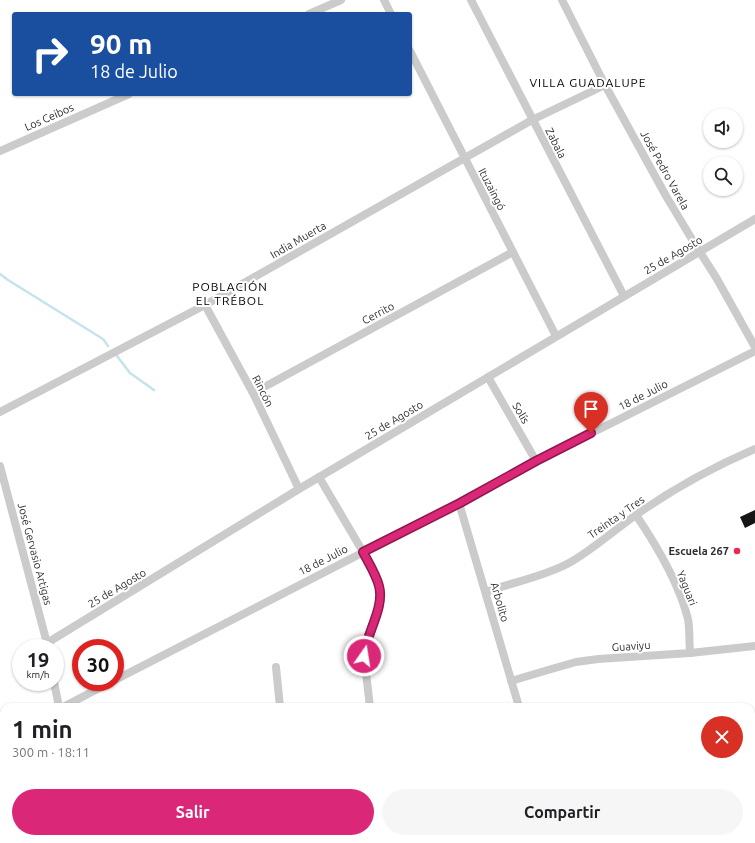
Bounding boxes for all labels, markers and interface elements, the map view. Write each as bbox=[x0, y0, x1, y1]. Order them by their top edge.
icon: right bbox=[24, 28, 76, 80]
text: 90 m bbox=[90, 28, 152, 59]
text: 18 de Julio bbox=[90, 61, 178, 81]
district label: VILLA GUADALUPE bbox=[529, 76, 647, 89]
street label: Los Ceibos bbox=[23, 101, 76, 133]
map controls bbox=[703, 108, 743, 196]
button: sound bbox=[703, 108, 743, 148]
street label: Zabala bbox=[543, 126, 569, 160]
street label: José Pedro Varela bbox=[638, 128, 692, 212]
button: search bbox=[703, 156, 743, 196]
street label: Ituzaingó bbox=[476, 166, 508, 212]
street label: India Muerta bbox=[268, 219, 328, 261]
street label: 25 de Agosto bbox=[642, 233, 704, 277]
district label: POBLACIÓN EL TRÉBOL bbox=[192, 280, 268, 307]
street label: Cerrito bbox=[360, 300, 396, 326]
street label: Rincón bbox=[250, 373, 276, 409]
street label: 18 de Julio bbox=[616, 377, 670, 413]
pin bbox=[574, 392, 608, 433]
street label: 25 de Agosto bbox=[363, 398, 425, 442]
icon: arrive bbox=[580, 398, 602, 420]
street label: Solís bbox=[510, 400, 532, 426]
street label: Treinta y Tres bbox=[586, 493, 647, 541]
street label: José Gervasio Artigas bbox=[16, 502, 55, 607]
street label: 18 de Julio bbox=[296, 542, 350, 578]
place label: Escuela 267 bbox=[668, 545, 729, 557]
marker: Escuela 267 bbox=[732, 546, 742, 556]
street label: 25 de Agosto bbox=[86, 566, 148, 610]
street label: Yaguari bbox=[675, 569, 699, 607]
street label: Arbolito bbox=[489, 581, 511, 623]
position arrow bbox=[343, 635, 385, 677]
speed limit sign: 30 bbox=[72, 639, 124, 691]
street label: Guaviyu bbox=[611, 639, 651, 653]
text: 19 bbox=[27, 648, 49, 671]
text: km/h bbox=[26, 669, 50, 680]
text: 1 min bbox=[12, 716, 73, 743]
button: close bbox=[701, 716, 743, 758]
text: 300 m · 18:11 bbox=[12, 745, 90, 759]
button: Salir bbox=[12, 789, 374, 835]
button: Compartir bbox=[382, 789, 743, 835]

